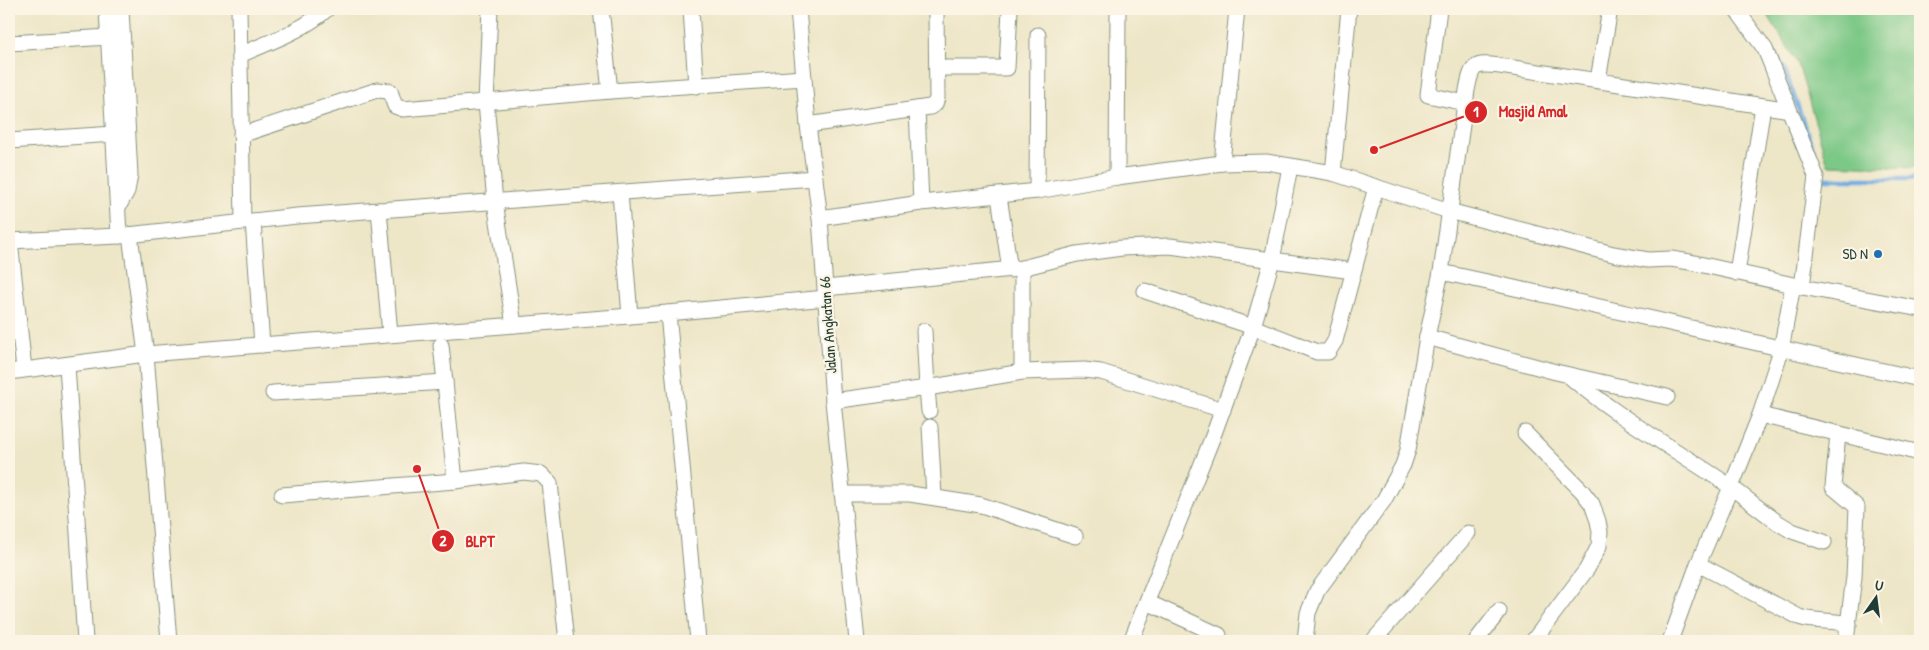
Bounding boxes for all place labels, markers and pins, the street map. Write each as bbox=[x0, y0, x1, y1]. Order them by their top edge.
callout: Masjid Amal bbox=[1464, 96, 1577, 127]
place label: SD N bbox=[1843, 243, 1868, 264]
marker: SD N bbox=[1872, 248, 1884, 260]
callout: BLPT bbox=[431, 525, 505, 556]

